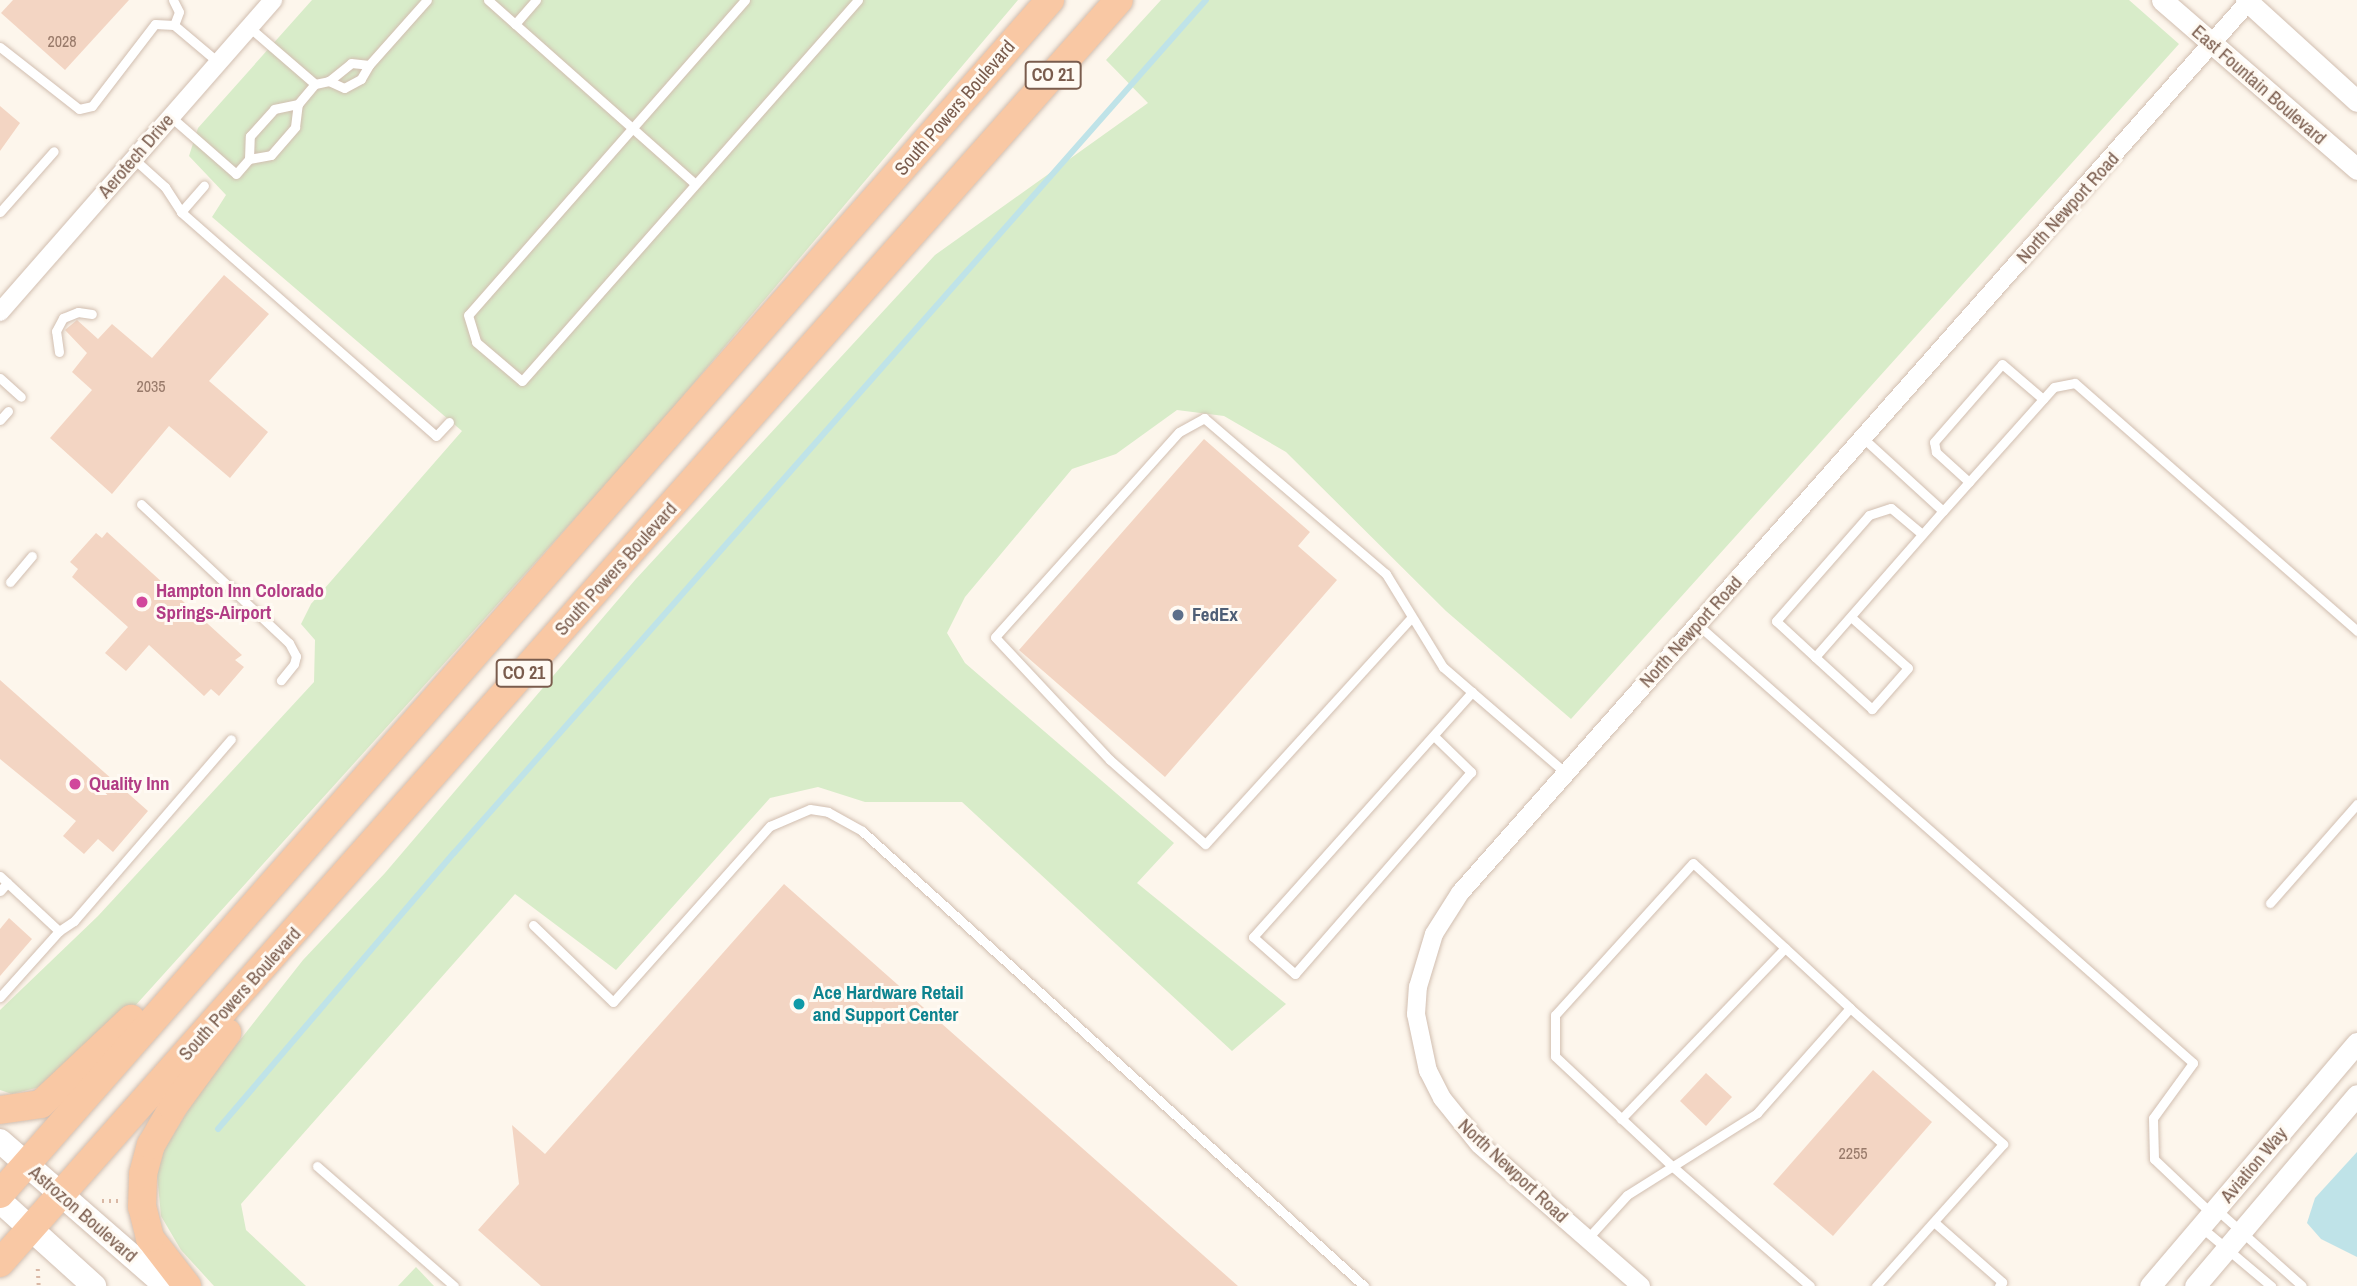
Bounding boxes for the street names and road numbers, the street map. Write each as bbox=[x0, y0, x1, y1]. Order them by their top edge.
street label: East Fountain Boulevard bbox=[2187, 20, 2331, 150]
street label: South Powers Boulevard bbox=[890, 36, 1020, 180]
road number: CO 21 bbox=[1023, 60, 1083, 90]
street label: Aerotech Drive bbox=[93, 109, 179, 203]
street label: North Newport Road bbox=[2012, 148, 2124, 268]
street label: South Powers Boulevard bbox=[550, 498, 682, 640]
street label: North Newport Road bbox=[1635, 572, 1747, 692]
road number: CO 21 bbox=[494, 658, 554, 688]
street label: South Powers Boulevard bbox=[174, 923, 306, 1065]
street label: North Newport Road bbox=[1453, 1114, 1573, 1228]
street label: Aviation Way bbox=[2216, 1123, 2292, 1207]
street label: Astrozon Boulevard bbox=[24, 1161, 142, 1267]

